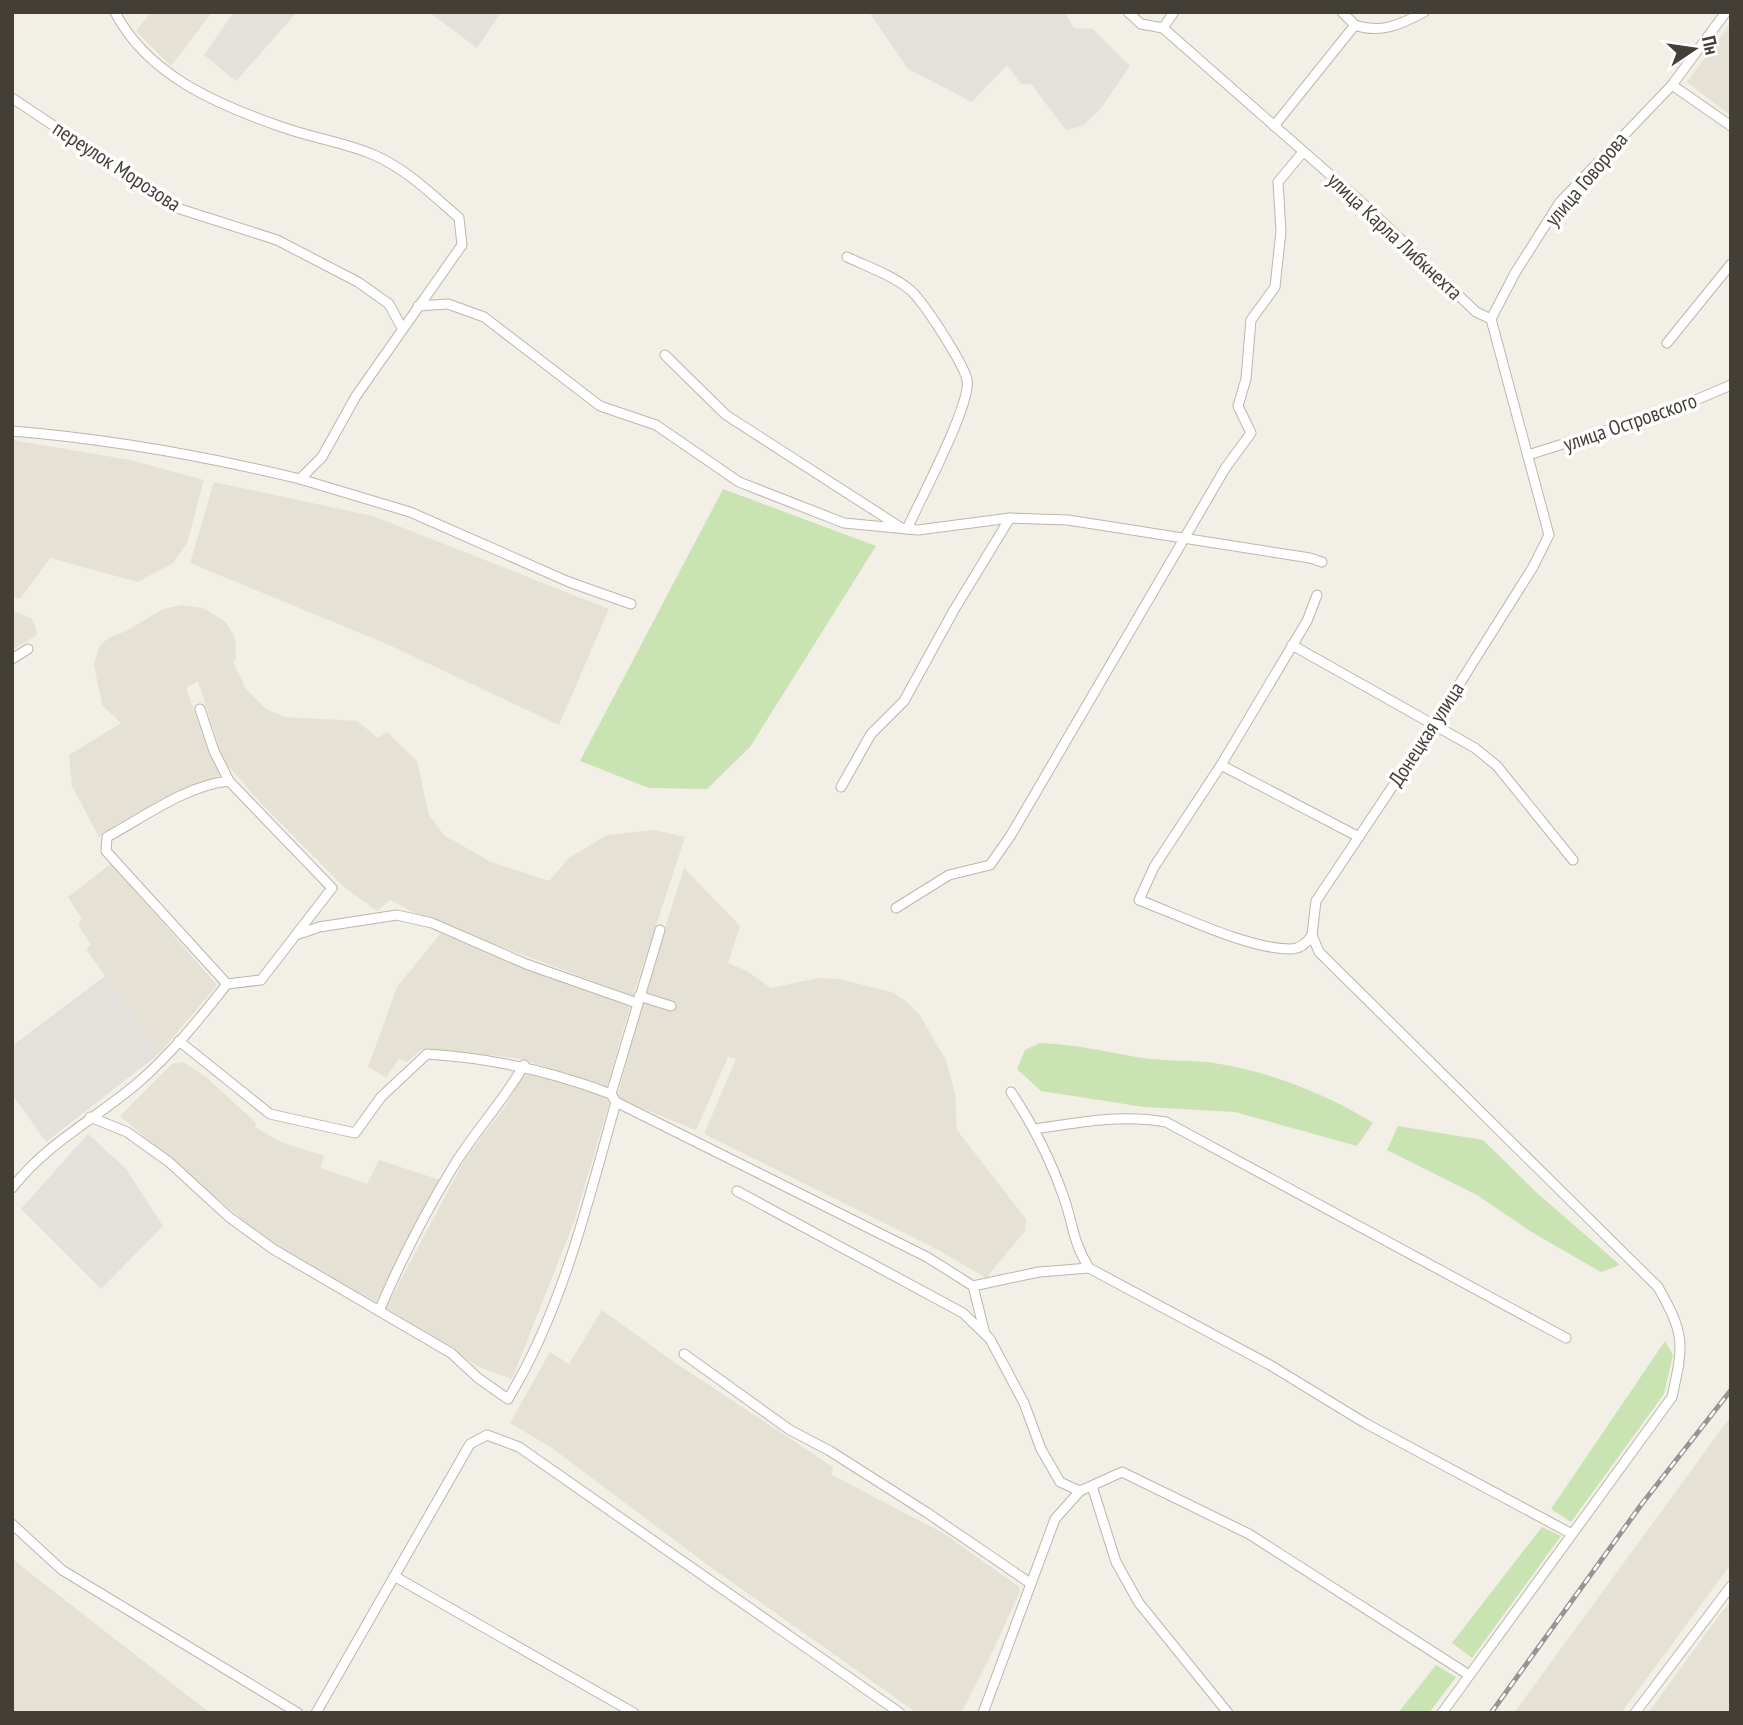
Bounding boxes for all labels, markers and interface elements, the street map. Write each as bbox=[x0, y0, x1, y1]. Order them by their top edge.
north arrow bbox=[1659, 14, 1729, 84]
text: Пн bbox=[1697, 34, 1724, 57]
street label: переулок Морозова bbox=[48, 115, 186, 217]
street label: улица Говорова bbox=[1539, 126, 1633, 232]
street label: улица Карла Либкнехта bbox=[1322, 166, 1468, 306]
street label: улица Островского bbox=[1560, 387, 1700, 457]
street label: Донецкая улица bbox=[1382, 677, 1470, 791]

